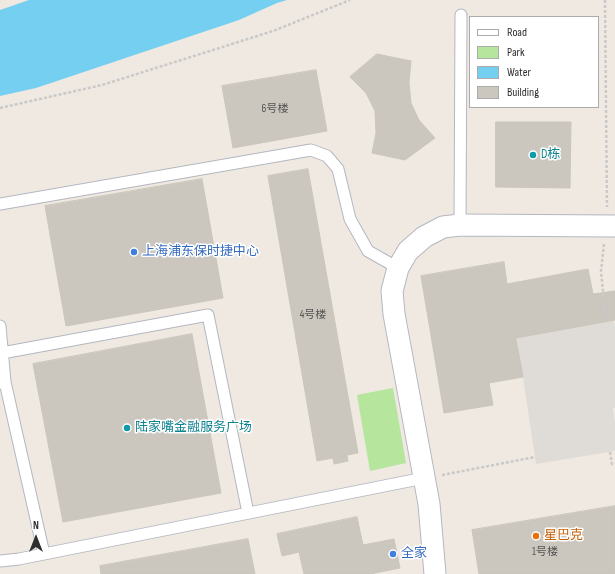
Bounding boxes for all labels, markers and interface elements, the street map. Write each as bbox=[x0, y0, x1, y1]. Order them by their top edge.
legend bbox=[469, 16, 599, 108]
text: Road bbox=[507, 25, 527, 40]
text: Park bbox=[507, 45, 525, 60]
text: Water bbox=[507, 65, 531, 80]
text: Building bbox=[507, 85, 539, 100]
house number: 6号楼 bbox=[262, 102, 288, 116]
place label: D栋 bbox=[541, 147, 560, 163]
marker: D栋 bbox=[528, 150, 538, 160]
place label: 上海浦东保时捷中心 bbox=[142, 244, 259, 260]
marker: 上海浦东保时捷中心 bbox=[129, 247, 139, 257]
house number: 4号楼 bbox=[300, 308, 326, 322]
place label: 陆家嘴金融服务广场 bbox=[135, 420, 252, 436]
marker: 陆家嘴金融服务广场 bbox=[122, 423, 132, 433]
north arrow bbox=[16, 518, 56, 558]
text: N bbox=[33, 519, 39, 532]
place label: 星巴克 bbox=[544, 528, 583, 544]
marker: 星巴克 bbox=[531, 531, 541, 541]
house number: 1号楼 bbox=[532, 545, 558, 559]
place label: 全家 bbox=[401, 546, 427, 562]
marker: 全家 bbox=[388, 549, 398, 559]

